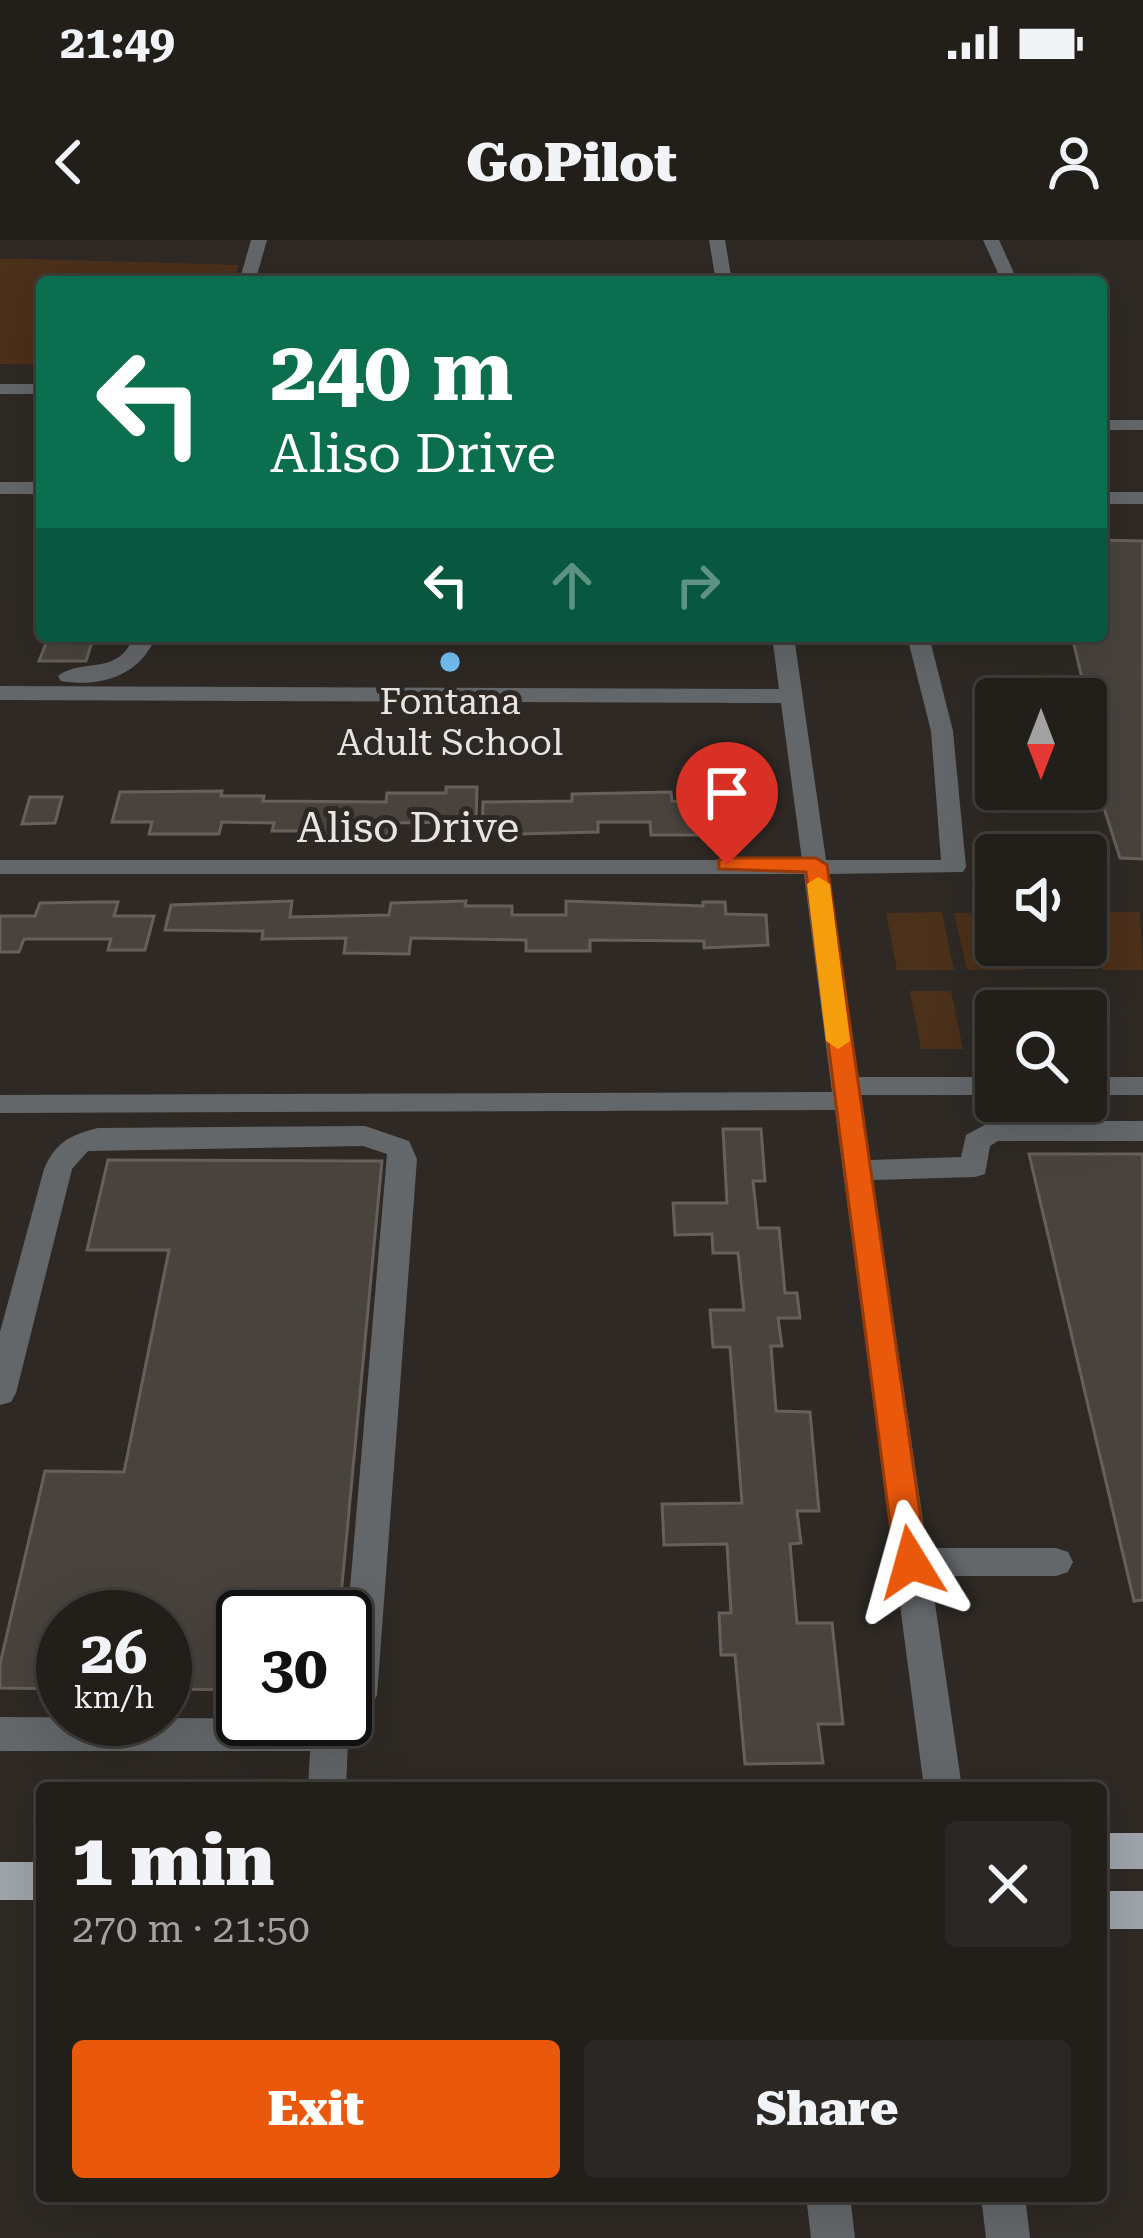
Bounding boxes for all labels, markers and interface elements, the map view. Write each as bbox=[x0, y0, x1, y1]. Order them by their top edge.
text: 21:49 bbox=[60, 16, 175, 69]
icon: back bbox=[36, 129, 102, 195]
icon: person bbox=[1041, 129, 1107, 195]
text: GoPilot bbox=[466, 131, 677, 194]
text: 240 m bbox=[270, 322, 513, 420]
icon: left bbox=[72, 324, 228, 480]
text: Aliso Drive bbox=[270, 422, 556, 485]
icon: left bbox=[413, 552, 479, 618]
icon: ahead bbox=[539, 552, 605, 618]
icon: right bbox=[665, 552, 731, 618]
marker: Fontana Adult School bbox=[437, 649, 463, 675]
north arrow bbox=[975, 678, 1107, 810]
map controls bbox=[975, 678, 1107, 1122]
place label: Fontana Adult School bbox=[337, 681, 563, 764]
pin bbox=[676, 742, 778, 865]
icon: arrive bbox=[694, 760, 760, 826]
street label: Aliso Drive bbox=[297, 803, 519, 852]
button: sound bbox=[975, 834, 1107, 966]
button: search bbox=[975, 990, 1107, 1122]
position arrow bbox=[848, 1499, 974, 1625]
speed limit sign: 30 bbox=[216, 1590, 372, 1746]
text: 26 bbox=[80, 1617, 148, 1688]
text: km/h bbox=[74, 1680, 154, 1715]
text: 1 min bbox=[72, 1818, 274, 1903]
button: close bbox=[945, 1821, 1071, 1947]
text: 270 m · 21:50 bbox=[72, 1906, 310, 1952]
button: Exit bbox=[72, 2040, 560, 2178]
button: Share bbox=[584, 2040, 1071, 2178]

